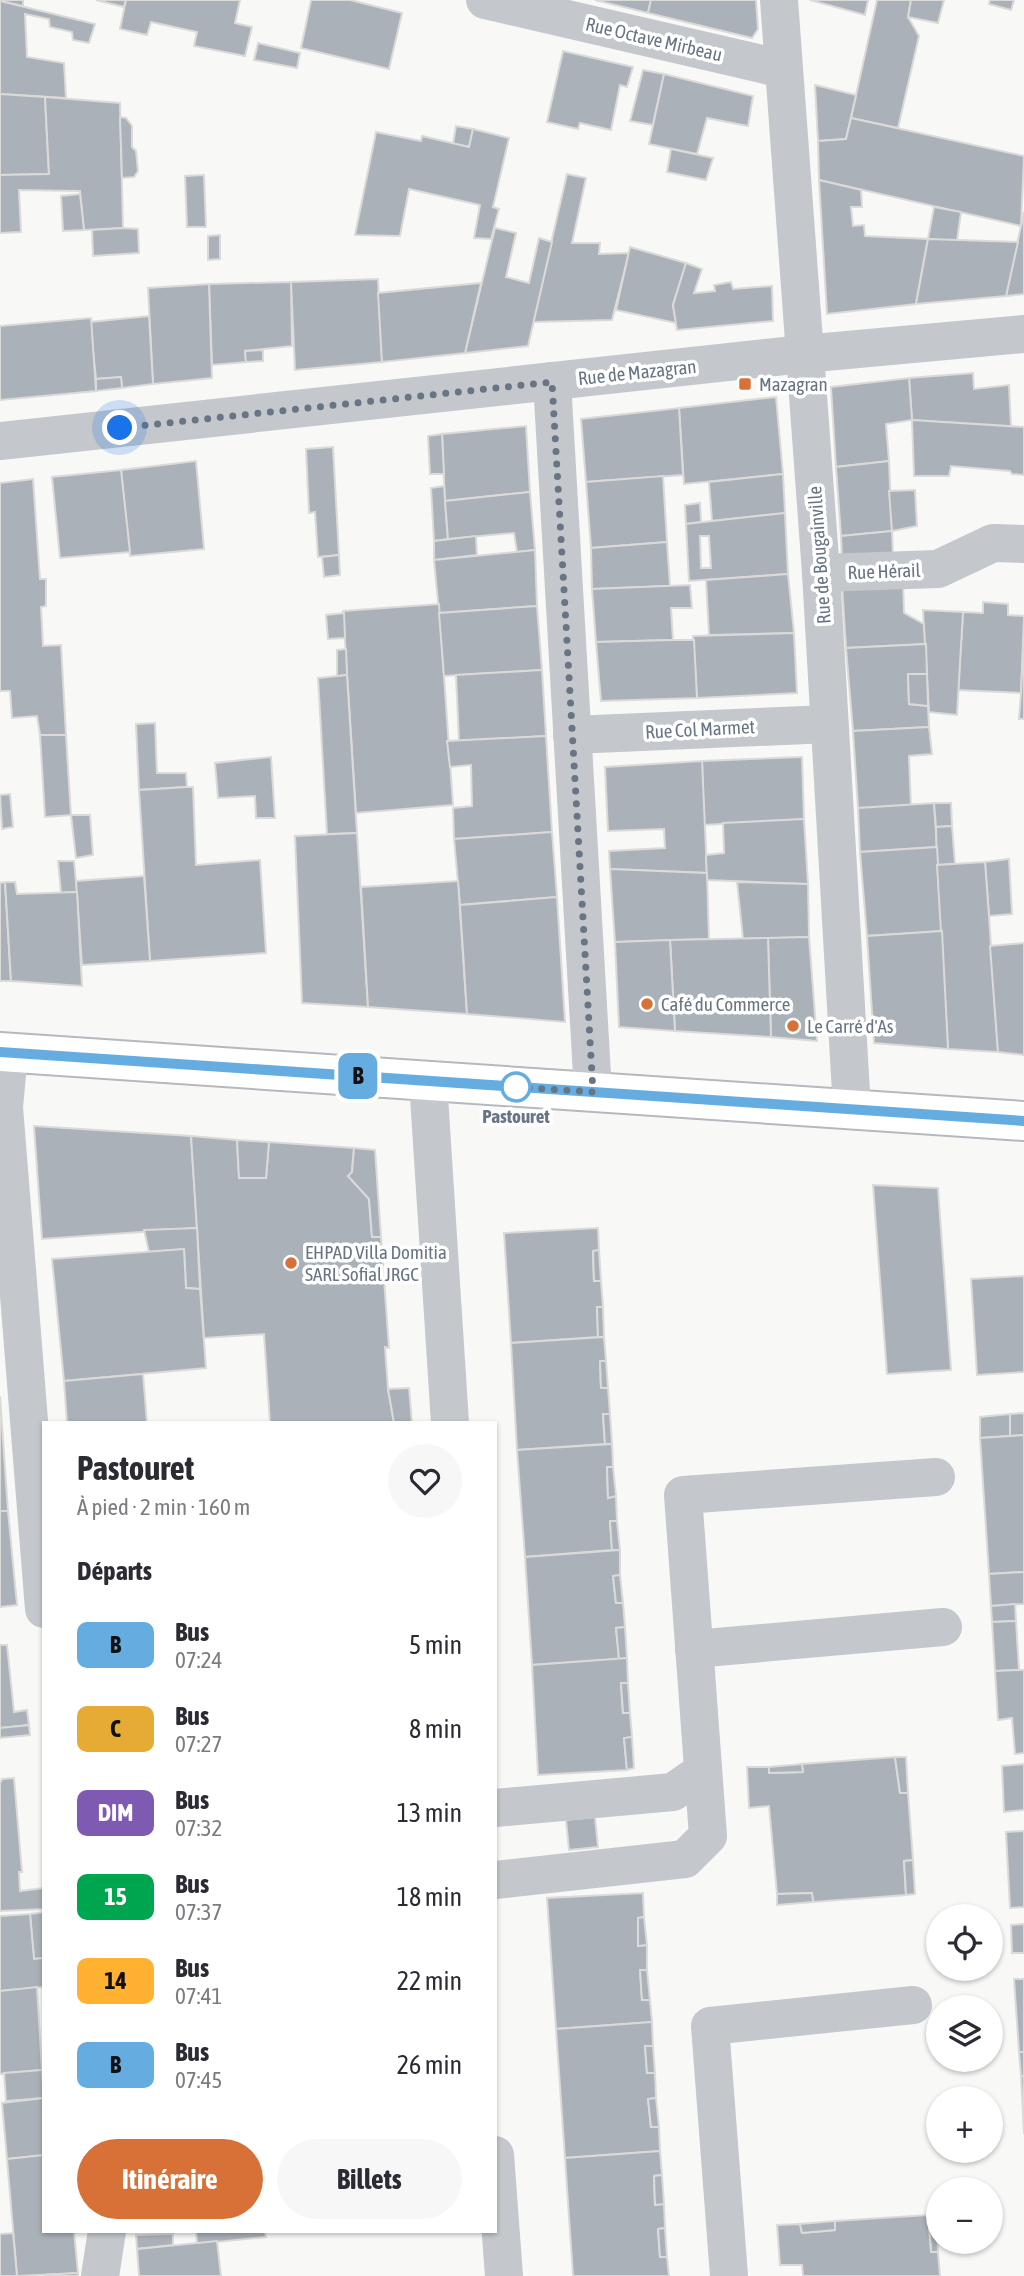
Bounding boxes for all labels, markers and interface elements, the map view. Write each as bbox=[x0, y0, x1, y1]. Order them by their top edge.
street label: Rue Octave Mirbeau bbox=[584, 13, 724, 65]
street label: Rue de Mazagran bbox=[577, 355, 697, 389]
place label: Mazagran bbox=[759, 373, 828, 395]
marker: Mazagran bbox=[737, 376, 753, 392]
your location bbox=[102, 410, 137, 445]
street label: Rue de Bougainville bbox=[803, 485, 835, 625]
street label: Rue Hérail bbox=[847, 559, 921, 583]
street label: Rue Col Marmet bbox=[645, 715, 755, 743]
place label: Café du Commerce bbox=[661, 993, 790, 1015]
marker: Café du Commerce bbox=[639, 996, 655, 1012]
place label: Le Carré d'As bbox=[807, 1015, 894, 1037]
marker: Le Carré d'As bbox=[785, 1018, 801, 1034]
line badge: B bbox=[335, 1053, 381, 1099]
text: B bbox=[352, 1062, 364, 1089]
marker: Pastouret bbox=[501, 1072, 531, 1102]
place label: Pastouret bbox=[482, 1105, 550, 1127]
place label: EHPAD Villa Domitia SARL Sofial JRGC bbox=[305, 1241, 447, 1285]
marker: EHPAD Villa Domitia SARL Sofial JRGC bbox=[283, 1255, 299, 1271]
button: heart bbox=[388, 1444, 462, 1518]
text: Pastouret bbox=[77, 1449, 194, 1487]
text: À pied · 2 min · 160 m bbox=[77, 1494, 250, 1520]
text: Départs bbox=[77, 1556, 152, 1586]
text: Bus bbox=[175, 1617, 209, 1647]
text: 5 min bbox=[409, 1630, 462, 1660]
text: B bbox=[110, 1631, 121, 1658]
text: 07:24 bbox=[175, 1647, 222, 1673]
text: Bus bbox=[175, 1701, 209, 1731]
text: 8 min bbox=[409, 1714, 462, 1744]
text: C bbox=[110, 1715, 121, 1742]
text: 07:27 bbox=[175, 1731, 222, 1757]
text: Bus bbox=[175, 1785, 209, 1815]
text: 13 min bbox=[397, 1798, 462, 1828]
text: DIM bbox=[98, 1799, 133, 1826]
text: 07:32 bbox=[175, 1815, 222, 1841]
text: Bus bbox=[175, 1869, 209, 1899]
text: 18 min bbox=[397, 1882, 462, 1912]
text: 15 bbox=[104, 1883, 127, 1910]
text: 07:37 bbox=[175, 1899, 222, 1925]
map controls bbox=[926, 1904, 1003, 2254]
button: locate bbox=[926, 1904, 1003, 1981]
text: Bus bbox=[175, 1953, 209, 1983]
text: 22 min bbox=[397, 1966, 462, 1996]
text: 14 bbox=[104, 1967, 127, 1994]
text: 07:41 bbox=[175, 1983, 222, 2009]
button: layers bbox=[926, 1995, 1003, 2072]
text: Bus bbox=[175, 2037, 209, 2067]
text: 26 min bbox=[397, 2050, 462, 2080]
text: B bbox=[110, 2051, 121, 2078]
text: 07:45 bbox=[175, 2067, 222, 2093]
button: + bbox=[926, 2086, 1003, 2163]
button: Itinéraire bbox=[77, 2139, 263, 2219]
button: Billets bbox=[277, 2139, 462, 2219]
button: − bbox=[926, 2177, 1003, 2254]

